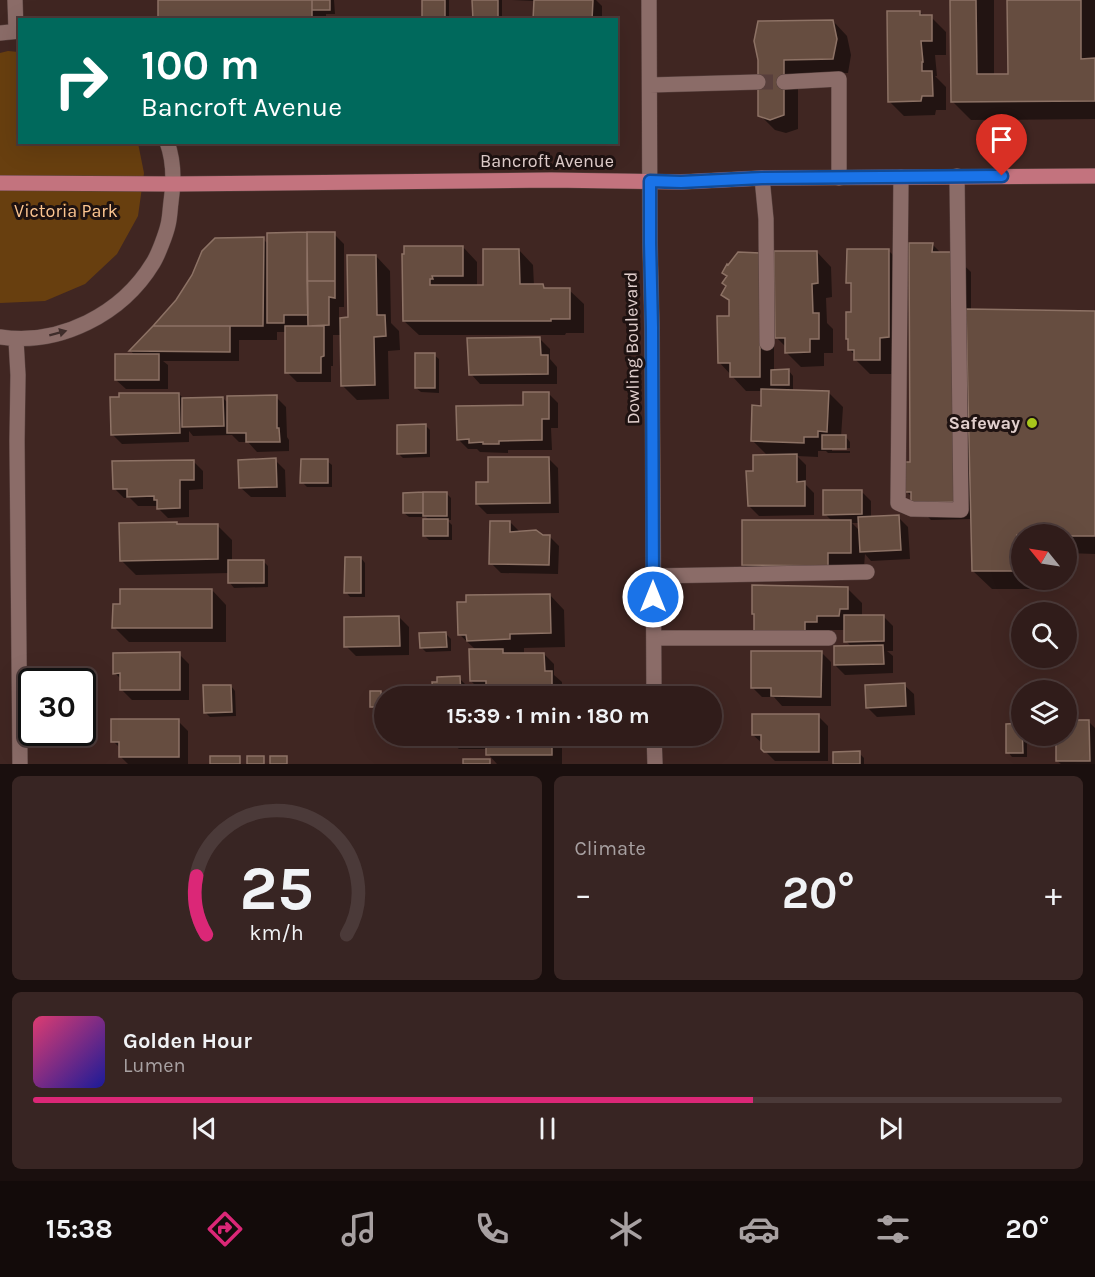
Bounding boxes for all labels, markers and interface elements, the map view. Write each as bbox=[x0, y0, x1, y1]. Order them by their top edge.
text: 100 m bbox=[141, 40, 260, 90]
icon: right bbox=[42, 42, 120, 120]
text: Bancroft Avenue bbox=[141, 91, 342, 123]
pin bbox=[976, 114, 1027, 176]
icon: arrive bbox=[985, 123, 1018, 156]
street label: Bancroft Avenue bbox=[480, 150, 614, 172]
park label: Victoria Park bbox=[14, 200, 118, 222]
street label: Dowling Boulevard bbox=[620, 271, 644, 425]
one-way arrow bbox=[49, 328, 67, 338]
place label: Safeway bbox=[949, 412, 1020, 434]
marker: Safeway bbox=[1025, 416, 1039, 430]
north arrow bbox=[1011, 524, 1077, 590]
map controls bbox=[1011, 524, 1077, 746]
position arrow bbox=[621, 565, 685, 629]
button: search bbox=[1011, 602, 1077, 668]
speed limit sign: 30 bbox=[18, 668, 96, 746]
button: layers bbox=[1011, 680, 1077, 746]
text: 15:39 · 1 min · 180 m bbox=[446, 703, 650, 729]
text: Climate bbox=[575, 837, 646, 860]
text: 25 bbox=[240, 852, 314, 925]
text: 20° bbox=[782, 867, 855, 919]
text: − bbox=[575, 875, 592, 913]
text: + bbox=[1045, 875, 1062, 913]
text: km/h bbox=[250, 920, 304, 945]
text: Golden Hour bbox=[123, 1028, 252, 1054]
text: Lumen bbox=[123, 1054, 186, 1077]
icon: previous bbox=[188, 1112, 221, 1145]
icon: pause bbox=[531, 1112, 564, 1145]
icon: next bbox=[874, 1112, 907, 1145]
icon: directions bbox=[204, 1208, 246, 1250]
icon: music bbox=[338, 1208, 380, 1250]
icon: phone bbox=[471, 1208, 513, 1250]
icon: climate bbox=[605, 1208, 647, 1250]
icon: car bbox=[738, 1208, 780, 1250]
icon: filters bbox=[872, 1208, 914, 1250]
text: 15:38 bbox=[46, 1213, 113, 1245]
text: 20° bbox=[1005, 1213, 1049, 1245]

